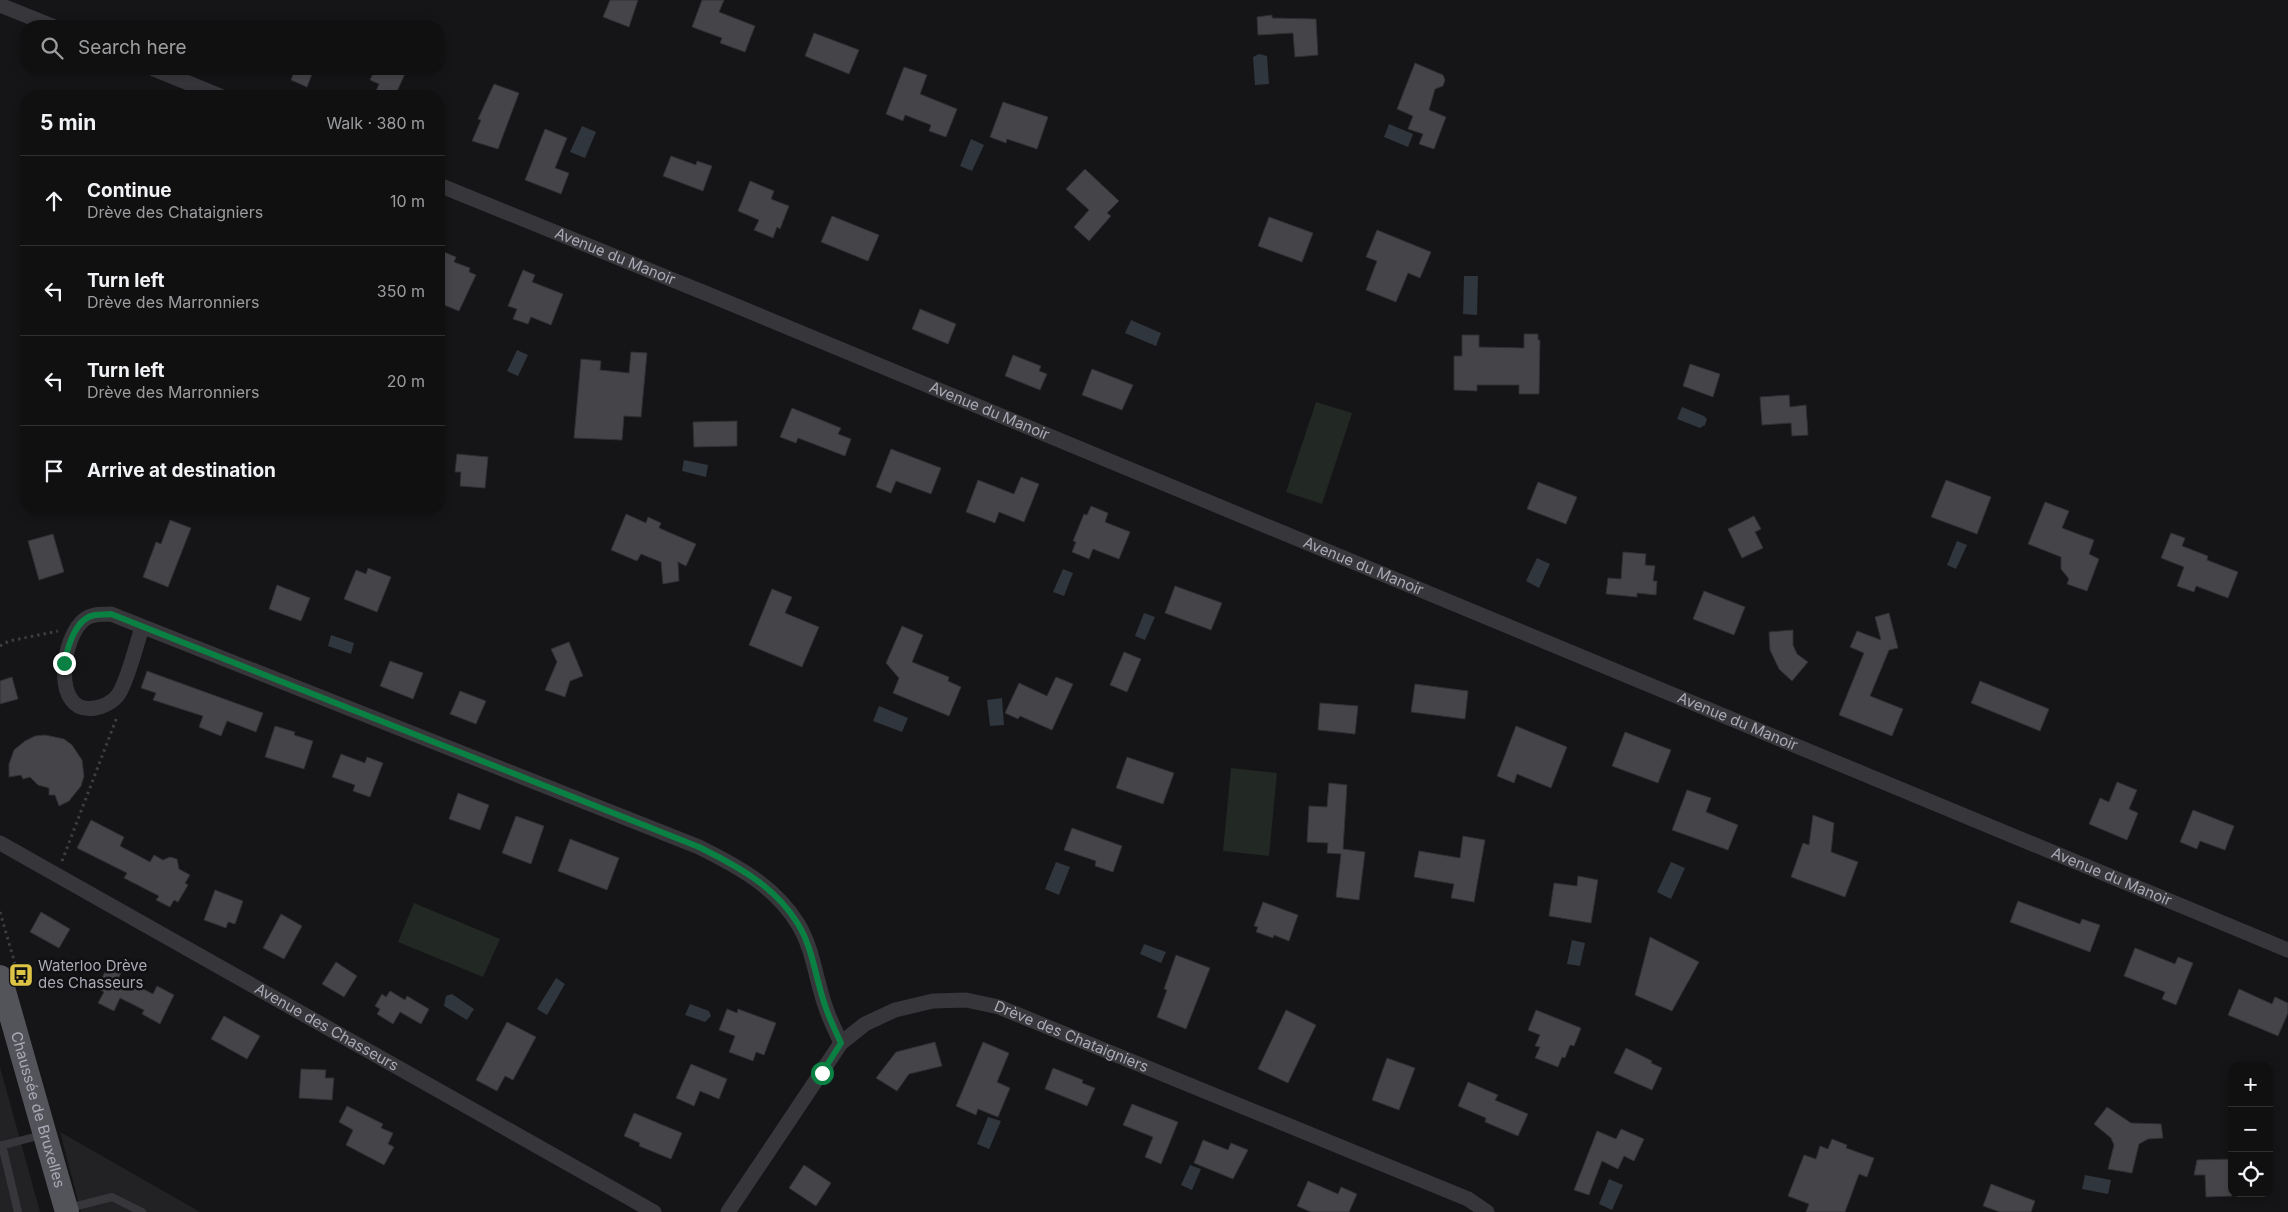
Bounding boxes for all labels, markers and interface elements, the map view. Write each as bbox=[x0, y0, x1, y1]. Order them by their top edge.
search box bbox=[20, 20, 445, 75]
icon: search bbox=[38, 34, 66, 62]
text: Search here bbox=[78, 36, 187, 59]
text: 5 min bbox=[40, 110, 96, 135]
text: Walk · 380 m bbox=[326, 113, 425, 133]
text: Continue bbox=[87, 179, 172, 202]
icon: ahead bbox=[40, 187, 68, 215]
text: 10 m bbox=[390, 191, 425, 211]
text: Drève des Chataigniers bbox=[87, 202, 263, 222]
street label: Avenue du Manoir bbox=[552, 223, 679, 289]
text: Turn left bbox=[87, 269, 165, 292]
icon: left bbox=[40, 277, 68, 305]
text: 350 m bbox=[377, 281, 425, 301]
text: Drève des Marronniers bbox=[87, 292, 260, 312]
text: Turn left bbox=[87, 359, 165, 382]
icon: left bbox=[40, 367, 68, 395]
text: 20 m bbox=[387, 371, 425, 391]
street label: Avenue du Manoir bbox=[927, 377, 1053, 444]
text: Drève des Marronniers bbox=[87, 382, 260, 402]
icon: arrive bbox=[40, 457, 68, 485]
text: Arrive at destination bbox=[87, 459, 276, 482]
street label: Avenue du Manoir bbox=[1301, 532, 1427, 599]
route end bbox=[53, 652, 76, 675]
street label: Avenue du Manoir bbox=[1675, 688, 1801, 755]
street label: Avenue du Manoir bbox=[2049, 843, 2175, 910]
place label: Waterloo Drève des Chasseurs bbox=[38, 956, 147, 992]
bus stop icon: Waterloo Drève des Chasseurs bbox=[8, 962, 34, 988]
street label: Avenue des Chasseurs bbox=[251, 979, 402, 1075]
street label: Drève des Chataigniers bbox=[991, 996, 1152, 1076]
street label: Chaussée de Bruxelles bbox=[7, 1029, 70, 1190]
route start bbox=[811, 1062, 834, 1085]
map controls bbox=[2228, 1062, 2273, 1197]
button: + bbox=[2228, 1062, 2273, 1107]
button: − bbox=[2228, 1107, 2273, 1152]
button: locate bbox=[2228, 1152, 2273, 1197]

